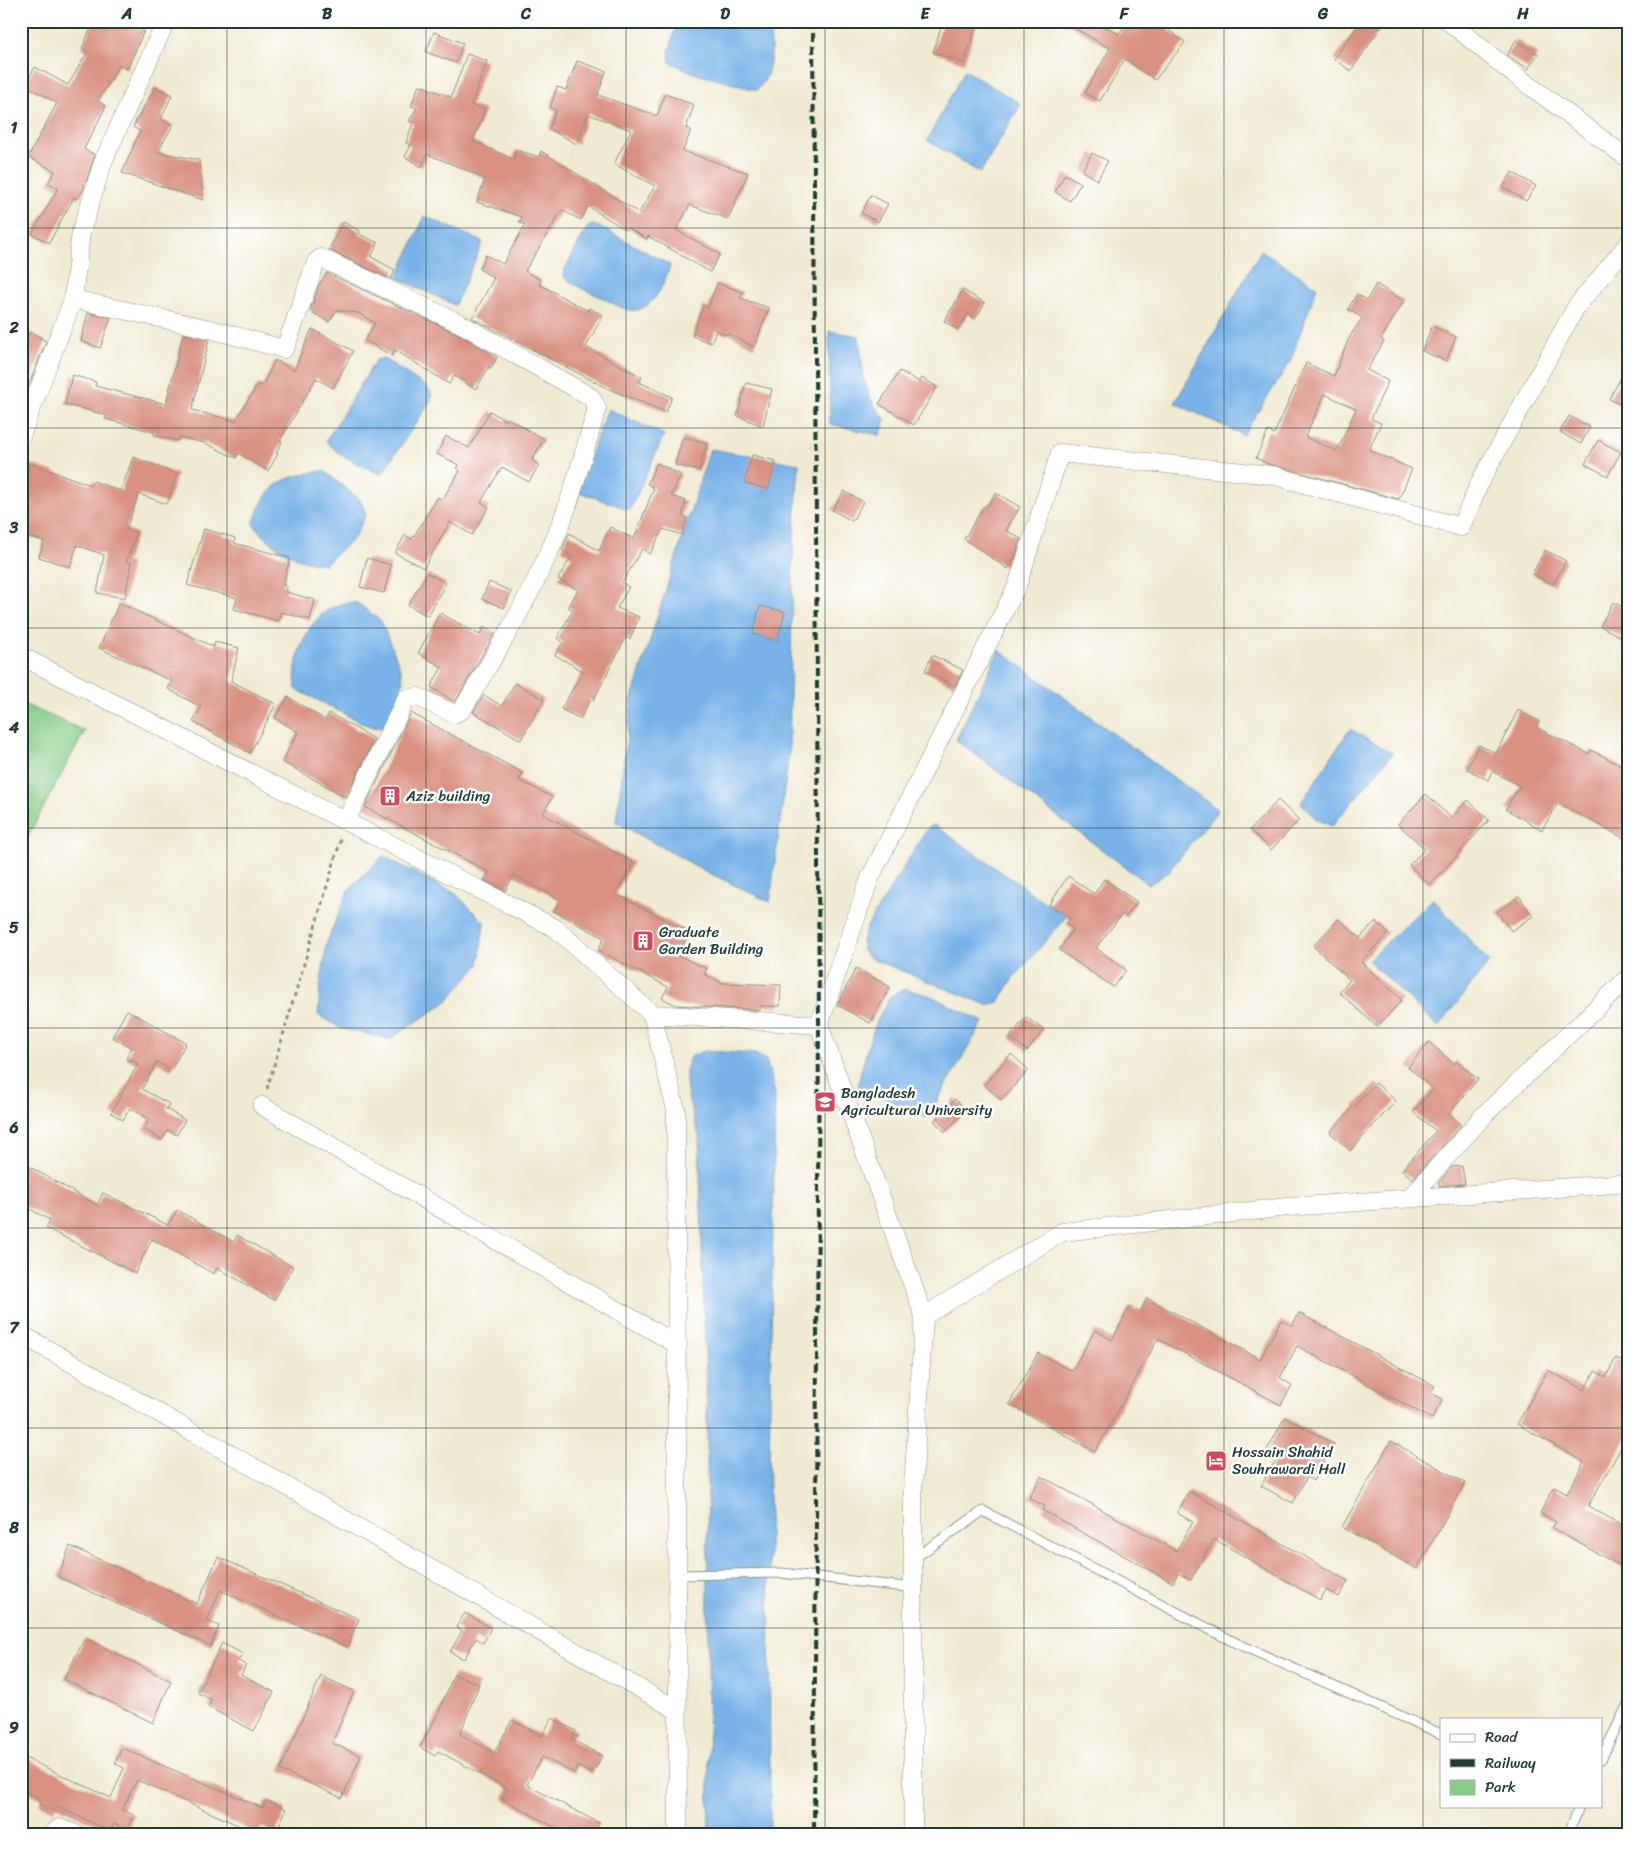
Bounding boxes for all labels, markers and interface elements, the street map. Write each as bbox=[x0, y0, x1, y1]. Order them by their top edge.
text: A bbox=[121, 0, 132, 28]
text: B bbox=[322, 0, 333, 28]
text: C bbox=[520, 0, 532, 28]
text: D bbox=[720, 0, 730, 28]
text: E bbox=[921, 0, 931, 28]
text: F bbox=[1119, 0, 1130, 28]
text: G bbox=[1317, 0, 1329, 28]
text: H bbox=[1516, 0, 1529, 28]
text: 1 bbox=[11, 113, 18, 142]
text: 2 bbox=[8, 313, 19, 342]
text: 3 bbox=[9, 513, 19, 542]
text: 4 bbox=[8, 713, 19, 742]
place label: Aziz building bbox=[405, 783, 491, 809]
building icon: Aziz building bbox=[378, 784, 402, 808]
text: 5 bbox=[9, 913, 19, 942]
place label: Graduate Garden Building bbox=[659, 919, 764, 962]
building icon: Graduate Garden Building bbox=[631, 929, 655, 953]
place label: Bangladesh Agricultural University bbox=[840, 1080, 993, 1123]
school or university icon: Bangladesh Agricultural University bbox=[813, 1090, 837, 1114]
text: 6 bbox=[8, 1113, 19, 1142]
text: 7 bbox=[9, 1313, 20, 1342]
place label: Hossain Shahid Souhrawardi Hall bbox=[1232, 1439, 1346, 1482]
hotel icon: Hossain Shahid Souhrawardi Hall bbox=[1204, 1449, 1228, 1473]
text: 8 bbox=[8, 1513, 19, 1542]
text: 9 bbox=[9, 1713, 19, 1742]
legend bbox=[1440, 1718, 1602, 1808]
text: Road bbox=[1485, 1724, 1518, 1750]
text: Railway bbox=[1485, 1750, 1536, 1776]
text: Park bbox=[1485, 1774, 1516, 1800]

